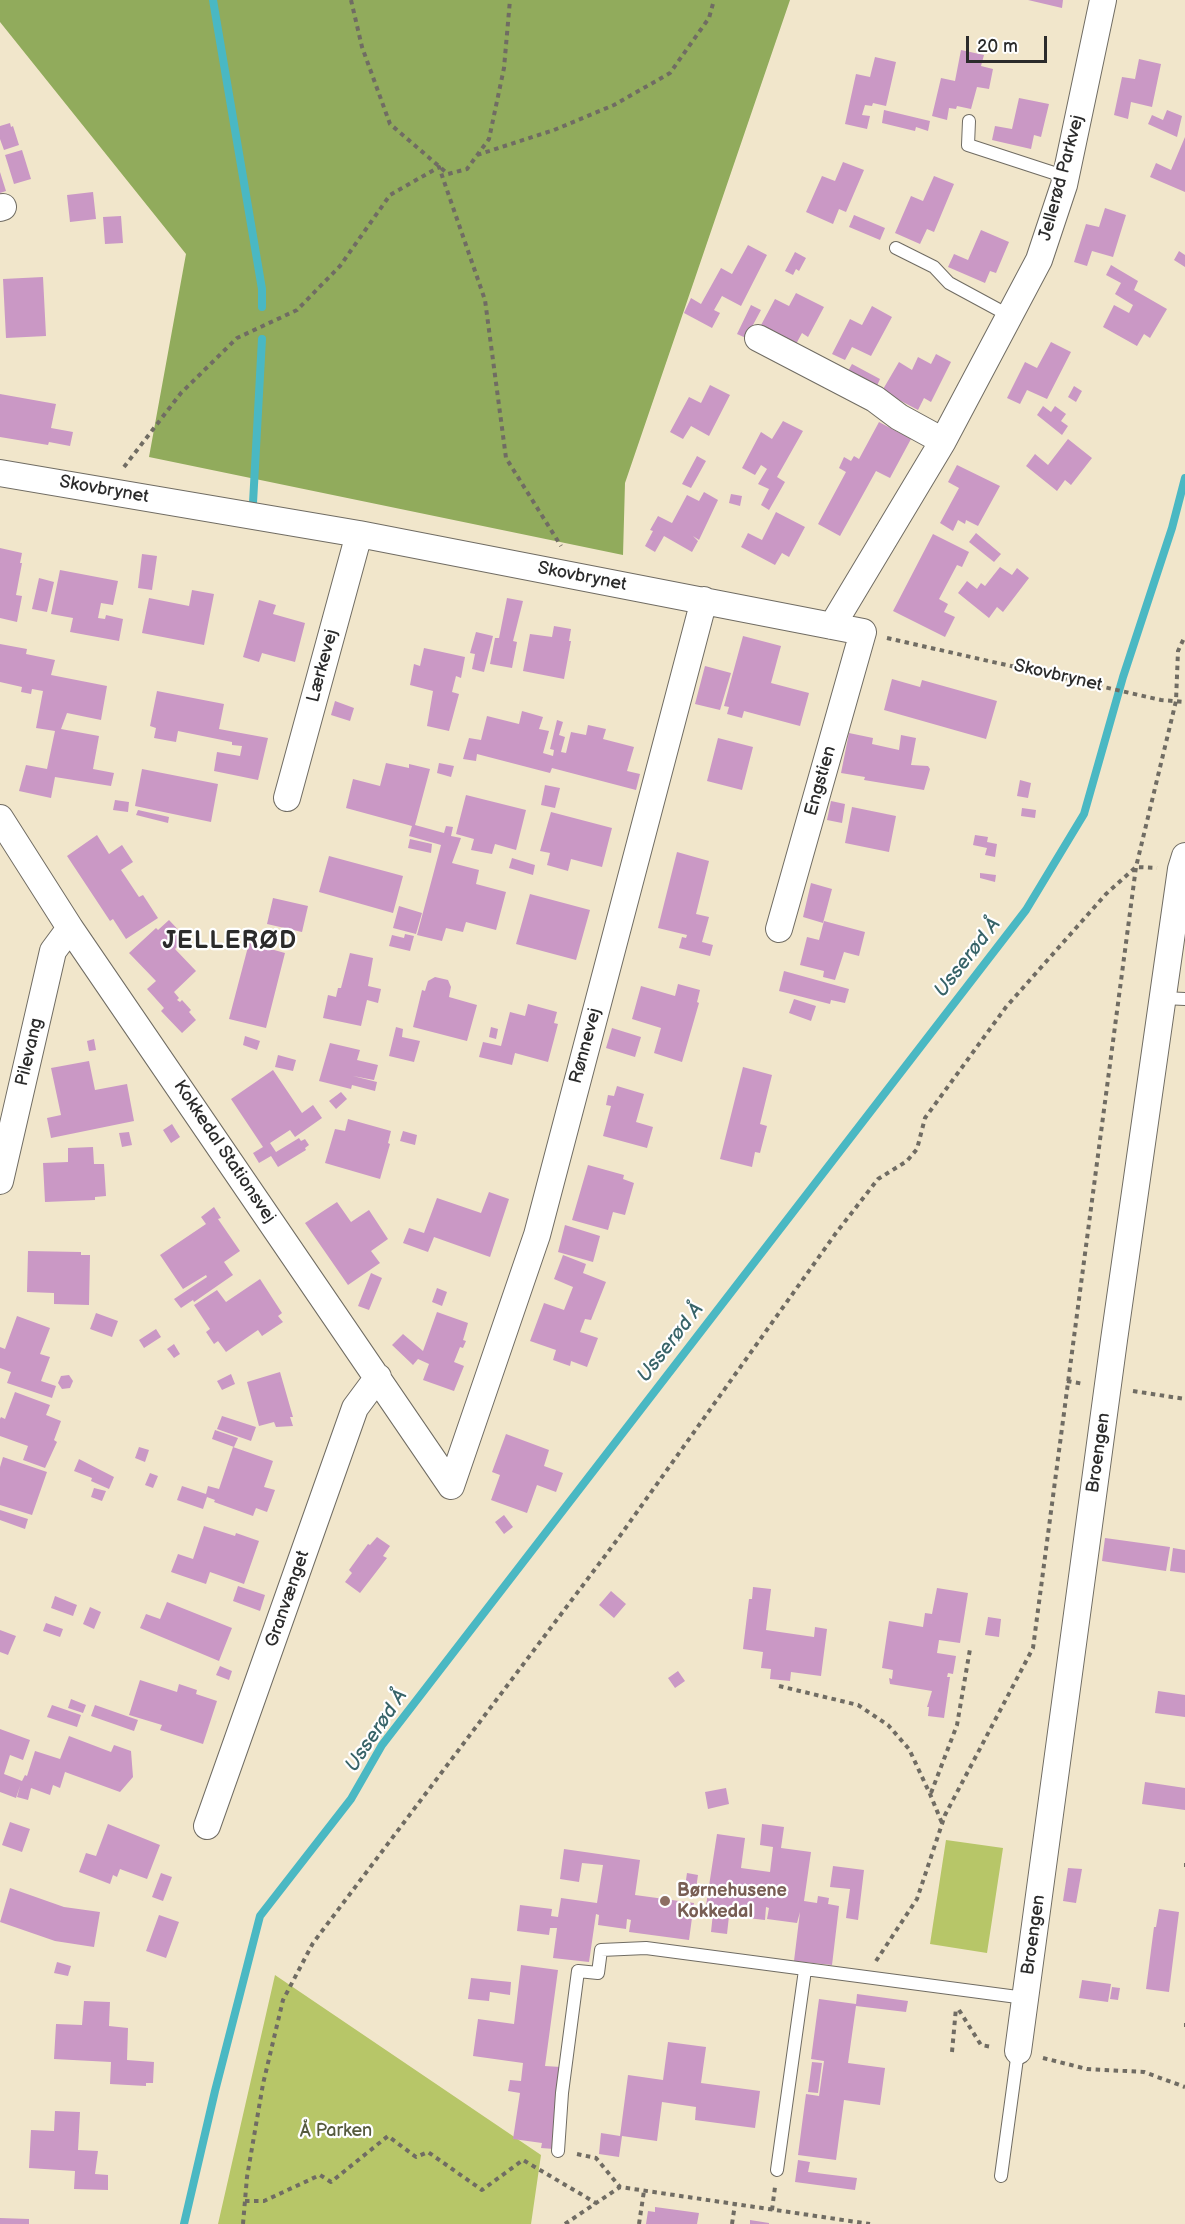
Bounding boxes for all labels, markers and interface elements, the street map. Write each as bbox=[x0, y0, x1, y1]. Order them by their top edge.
scale bar bbox=[969, 24, 1050, 62]
text: 20 m bbox=[977, 36, 1018, 57]
street label: Jellerød Parkvej bbox=[1035, 113, 1089, 243]
street label: Skovbrynet bbox=[58, 472, 150, 508]
street label: Skovbrynet bbox=[536, 558, 628, 596]
street label: Lærkevej bbox=[303, 627, 343, 705]
street label: Skovbrynet bbox=[1012, 655, 1104, 697]
street label: Engstien bbox=[801, 743, 841, 819]
water label: Usserød Å bbox=[930, 914, 1006, 1002]
district label: JELLERØD bbox=[162, 928, 298, 956]
street label: Rønnevej bbox=[566, 1006, 606, 1086]
street label: Pilevang bbox=[12, 1016, 48, 1088]
street label: Kokkedal Stationsvej bbox=[168, 1077, 280, 1227]
water label: Usserød Å bbox=[633, 1299, 709, 1387]
street label: Broengen bbox=[1083, 1412, 1115, 1494]
street label: Granvænget bbox=[261, 1548, 315, 1650]
water label: Usserød Å bbox=[341, 1685, 413, 1777]
place label: Børnehusene Kokkedal bbox=[677, 1880, 787, 1922]
marker: Børnehusene Kokkedal bbox=[658, 1894, 672, 1908]
street label: Broengen bbox=[1018, 1894, 1050, 1976]
park label: Å Parken bbox=[300, 2120, 372, 2142]

